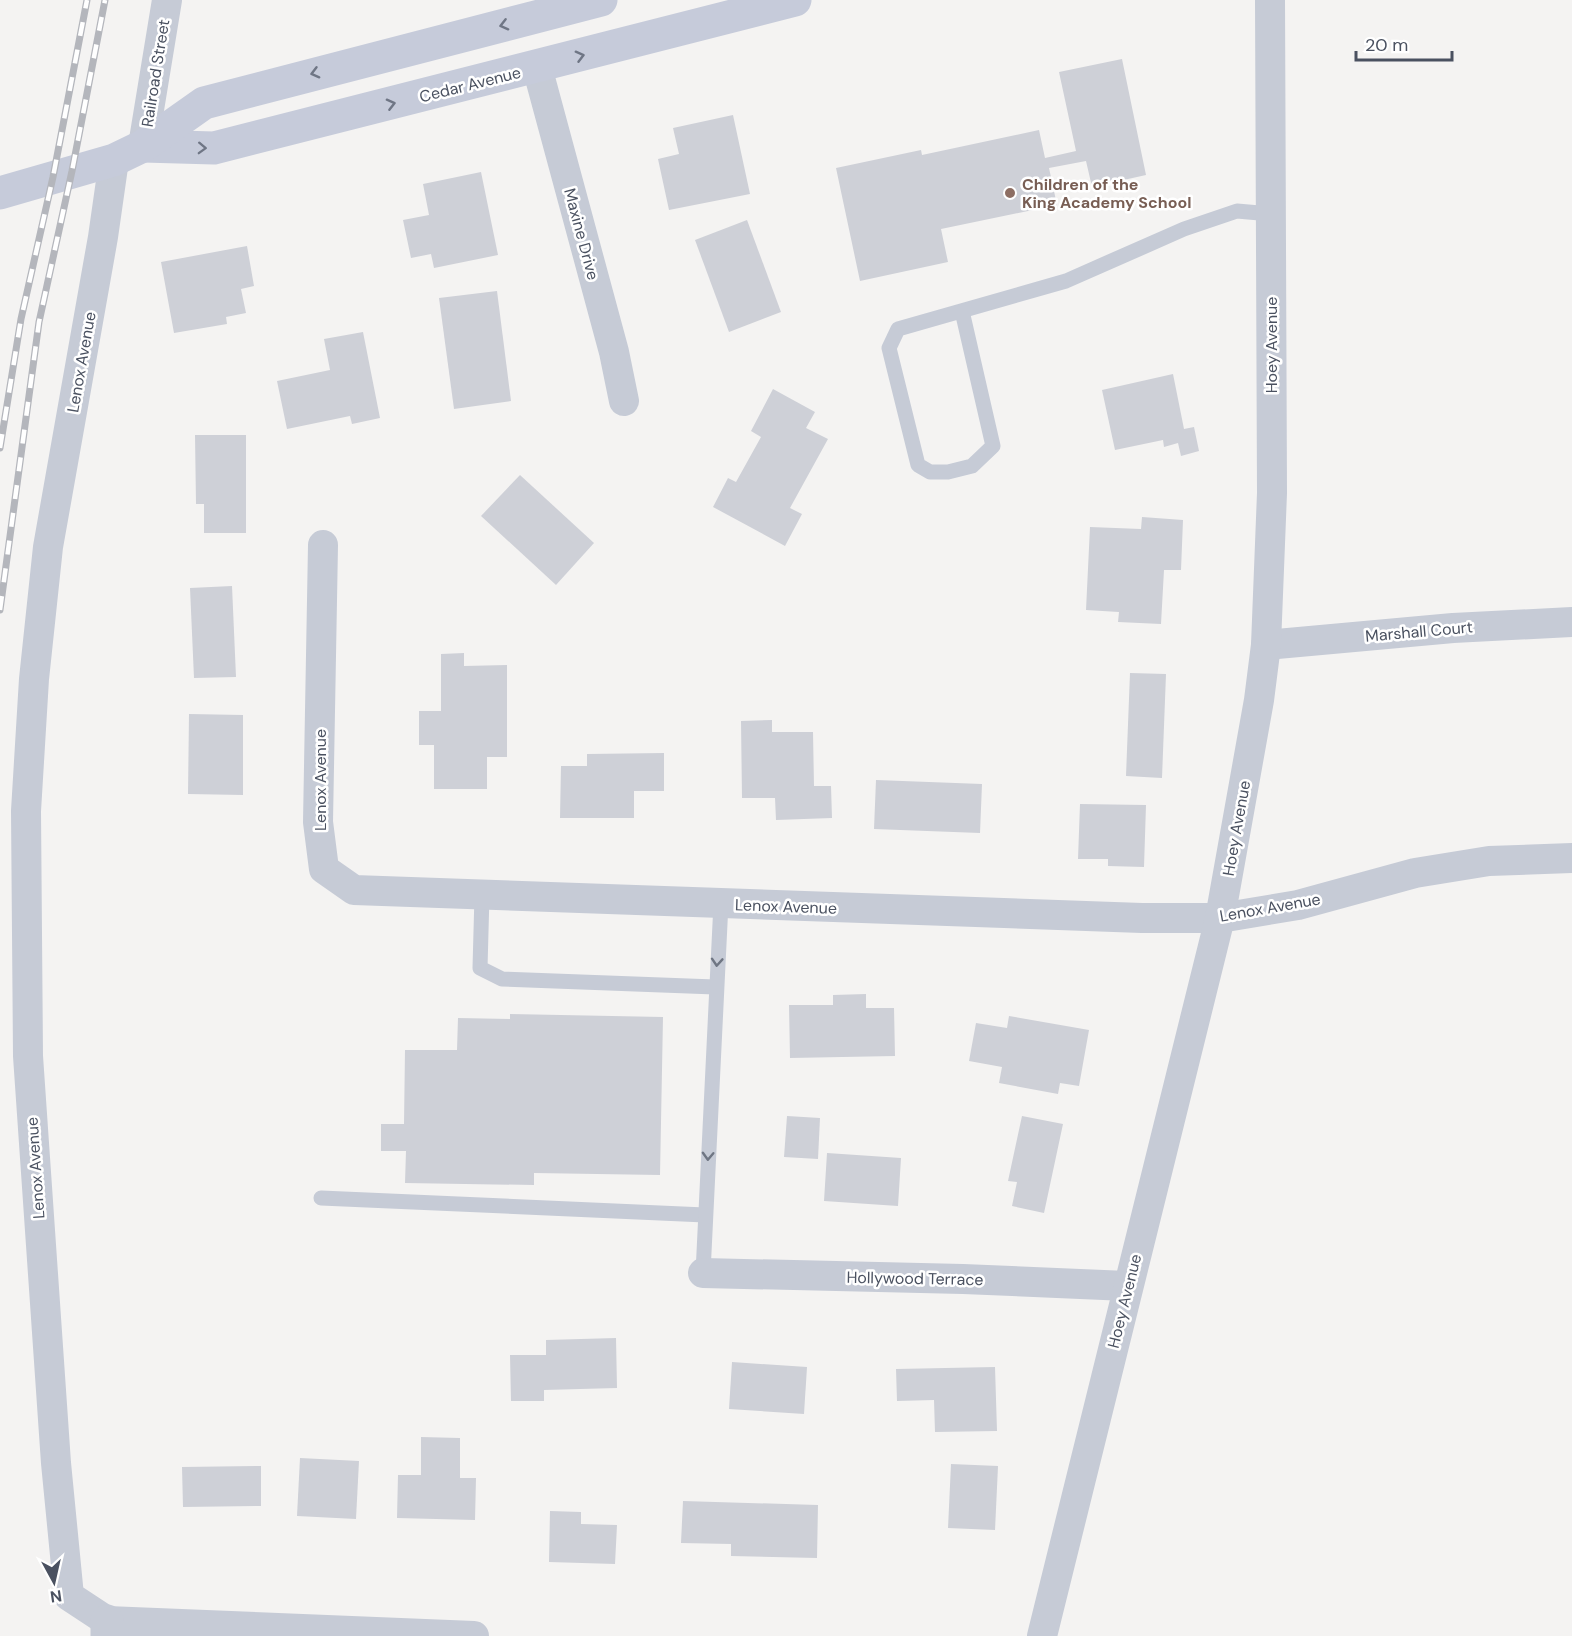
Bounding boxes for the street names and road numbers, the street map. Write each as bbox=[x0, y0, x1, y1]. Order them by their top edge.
street label: Railroad Street bbox=[137, 18, 174, 128]
street label: Cedar Avenue bbox=[417, 62, 523, 107]
street label: Maxine Drive bbox=[559, 186, 604, 282]
street label: Hoey Avenue bbox=[1261, 297, 1282, 393]
street label: Lenox Avenue bbox=[62, 310, 101, 414]
street label: Marshall Court bbox=[1364, 616, 1474, 647]
street label: Lenox Avenue bbox=[310, 729, 331, 831]
street label: Hoey Avenue bbox=[1218, 779, 1255, 878]
street label: Lenox Avenue bbox=[1218, 888, 1322, 927]
street label: Lenox Avenue bbox=[735, 894, 837, 919]
street label: Lenox Avenue bbox=[21, 1116, 50, 1220]
street label: Hoey Avenue bbox=[1103, 1252, 1146, 1351]
street label: Hollywood Terrace bbox=[846, 1267, 984, 1290]

